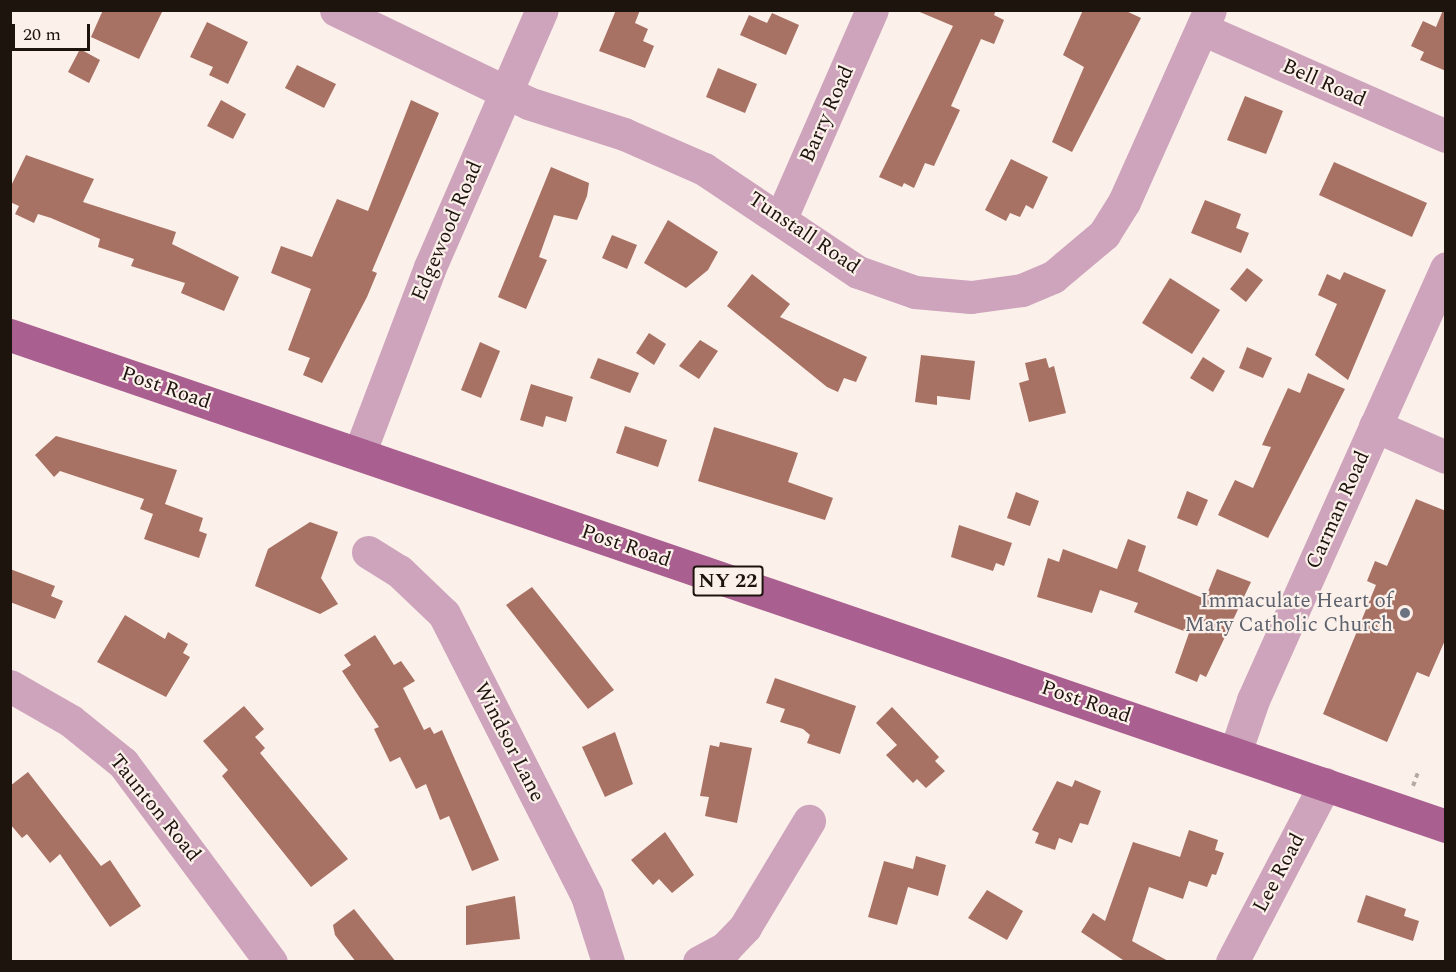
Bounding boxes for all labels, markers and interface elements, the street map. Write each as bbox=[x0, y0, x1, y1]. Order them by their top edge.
scale bar bbox=[15, 12, 93, 50]
text: 20 m bbox=[23, 21, 61, 48]
street label: Bell Road bbox=[1278, 53, 1370, 113]
street label: Barry Road bbox=[794, 62, 860, 166]
street label: Edgewood Road bbox=[406, 157, 488, 305]
street label: Tunstall Road bbox=[743, 186, 865, 280]
street label: Post Road bbox=[118, 361, 214, 415]
street label: Carman Road bbox=[1301, 447, 1375, 573]
street label: Post Road bbox=[578, 519, 674, 573]
road number: NY 22 bbox=[692, 564, 764, 598]
place label: Immaculate Heart of Mary Catholic Church bbox=[1184, 588, 1393, 638]
marker: Immaculate Heart of Mary Catholic Church bbox=[1398, 606, 1412, 620]
street label: Post Road bbox=[1038, 675, 1134, 729]
street label: Windsor Lane bbox=[468, 678, 550, 806]
street label: Taunton Road bbox=[104, 749, 206, 867]
street label: Lee Road bbox=[1248, 829, 1310, 917]

